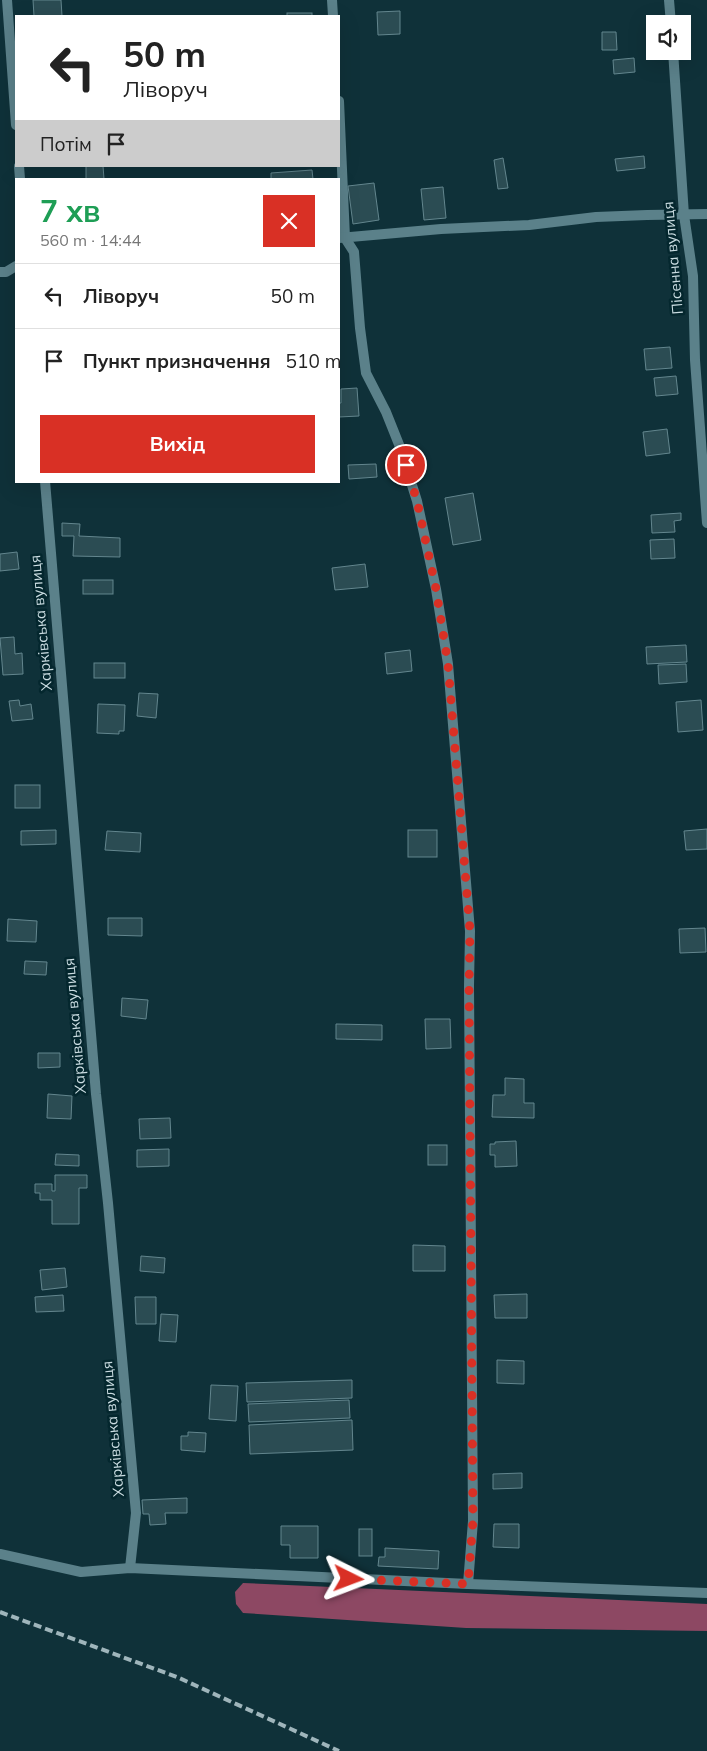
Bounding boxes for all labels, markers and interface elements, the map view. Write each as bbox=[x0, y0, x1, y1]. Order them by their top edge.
map controls bbox=[646, 15, 691, 60]
button: sound bbox=[646, 15, 691, 60]
text: 50 m bbox=[123, 32, 206, 76]
icon: left bbox=[40, 35, 105, 100]
text: Ліворуч bbox=[123, 75, 208, 103]
icon: arrive bbox=[102, 130, 130, 158]
text: Потім bbox=[40, 132, 92, 156]
text: 7 хв bbox=[40, 192, 100, 230]
button: close bbox=[263, 195, 315, 247]
street label: Пісенна вулиця bbox=[658, 201, 687, 315]
text: 560 m · 14:44 bbox=[40, 230, 141, 250]
icon: left bbox=[40, 282, 68, 310]
text: Ліворуч bbox=[83, 284, 159, 308]
text: 50 m bbox=[271, 284, 315, 308]
icon: arrive bbox=[40, 347, 68, 375]
text: Пункт призначення bbox=[83, 349, 271, 373]
text: 510 m bbox=[286, 349, 341, 373]
button: Вихід bbox=[40, 415, 315, 473]
pin bbox=[385, 444, 427, 486]
icon: arrive bbox=[392, 451, 420, 479]
street label: Харківська вулиця bbox=[25, 554, 56, 692]
street label: Харківська вулиця bbox=[59, 957, 90, 1095]
street label: Харківська вулиця bbox=[97, 1360, 128, 1498]
position arrow bbox=[322, 1552, 374, 1604]

